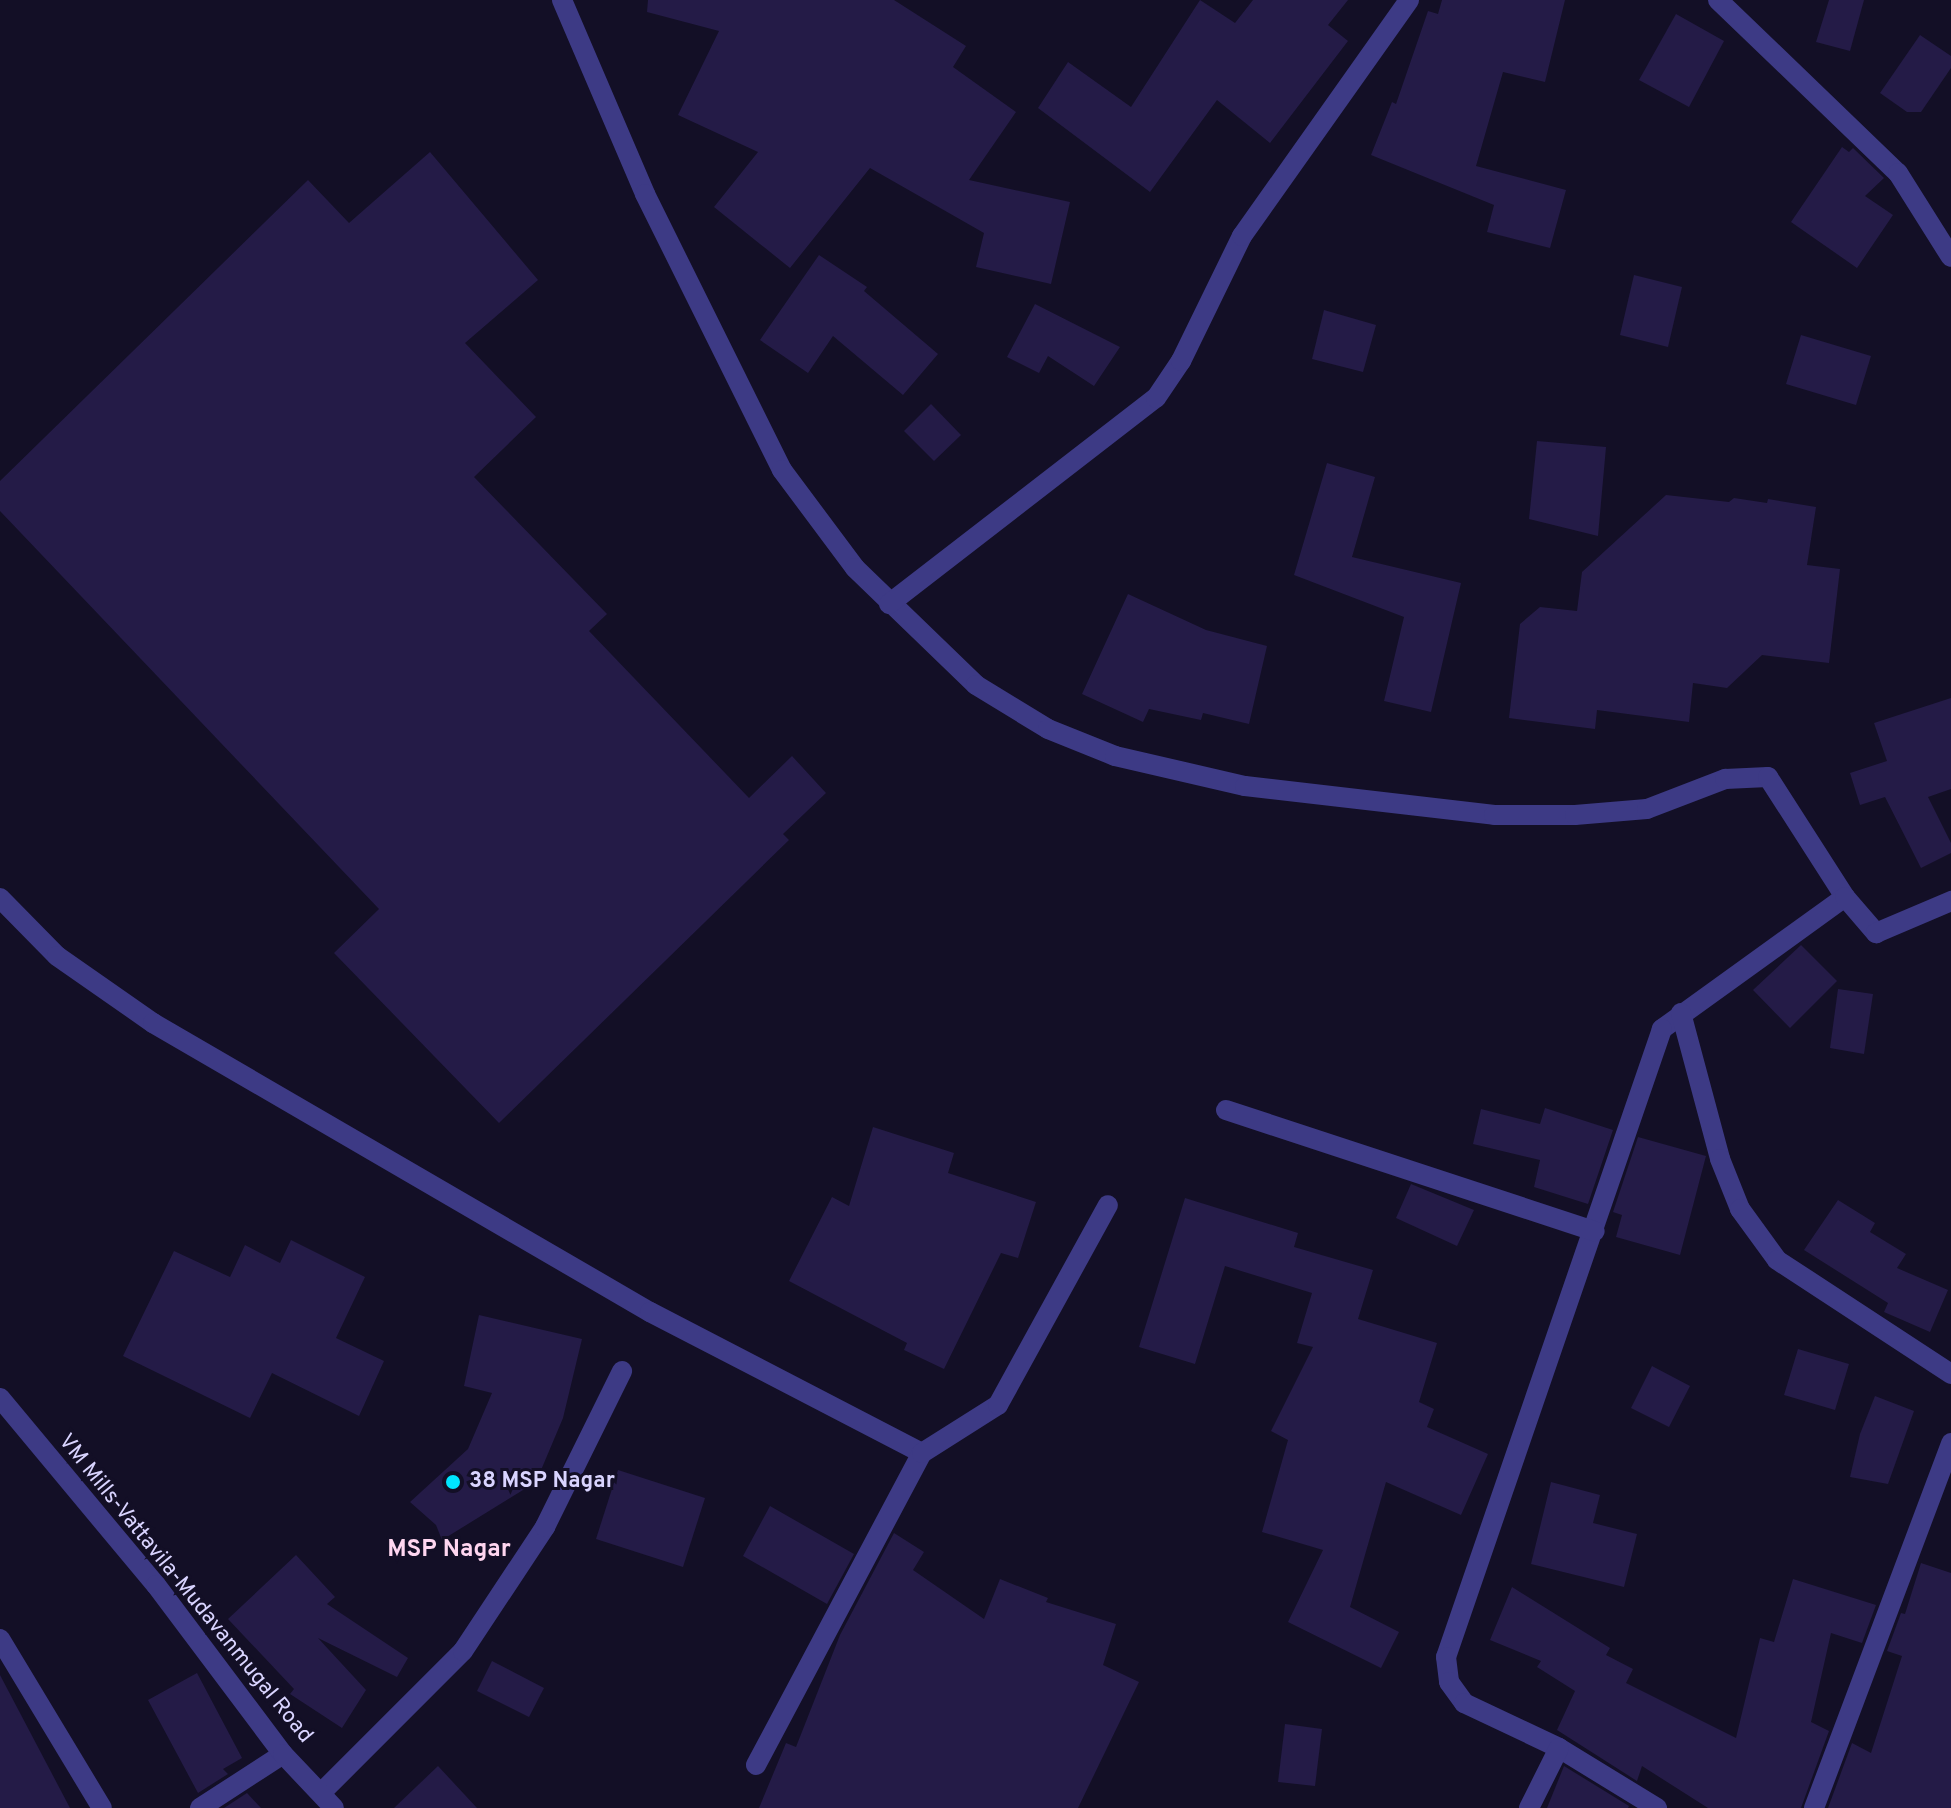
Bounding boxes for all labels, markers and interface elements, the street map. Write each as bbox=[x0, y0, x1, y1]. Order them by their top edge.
street label: VM Mills-Vattavila-Mudavanmugal Road bbox=[52, 1429, 318, 1749]
place label: 38 MSP Nagar bbox=[469, 1469, 615, 1495]
marker: 38 MSP Nagar bbox=[444, 1473, 462, 1491]
district label: MSP Nagar bbox=[387, 1537, 511, 1565]

